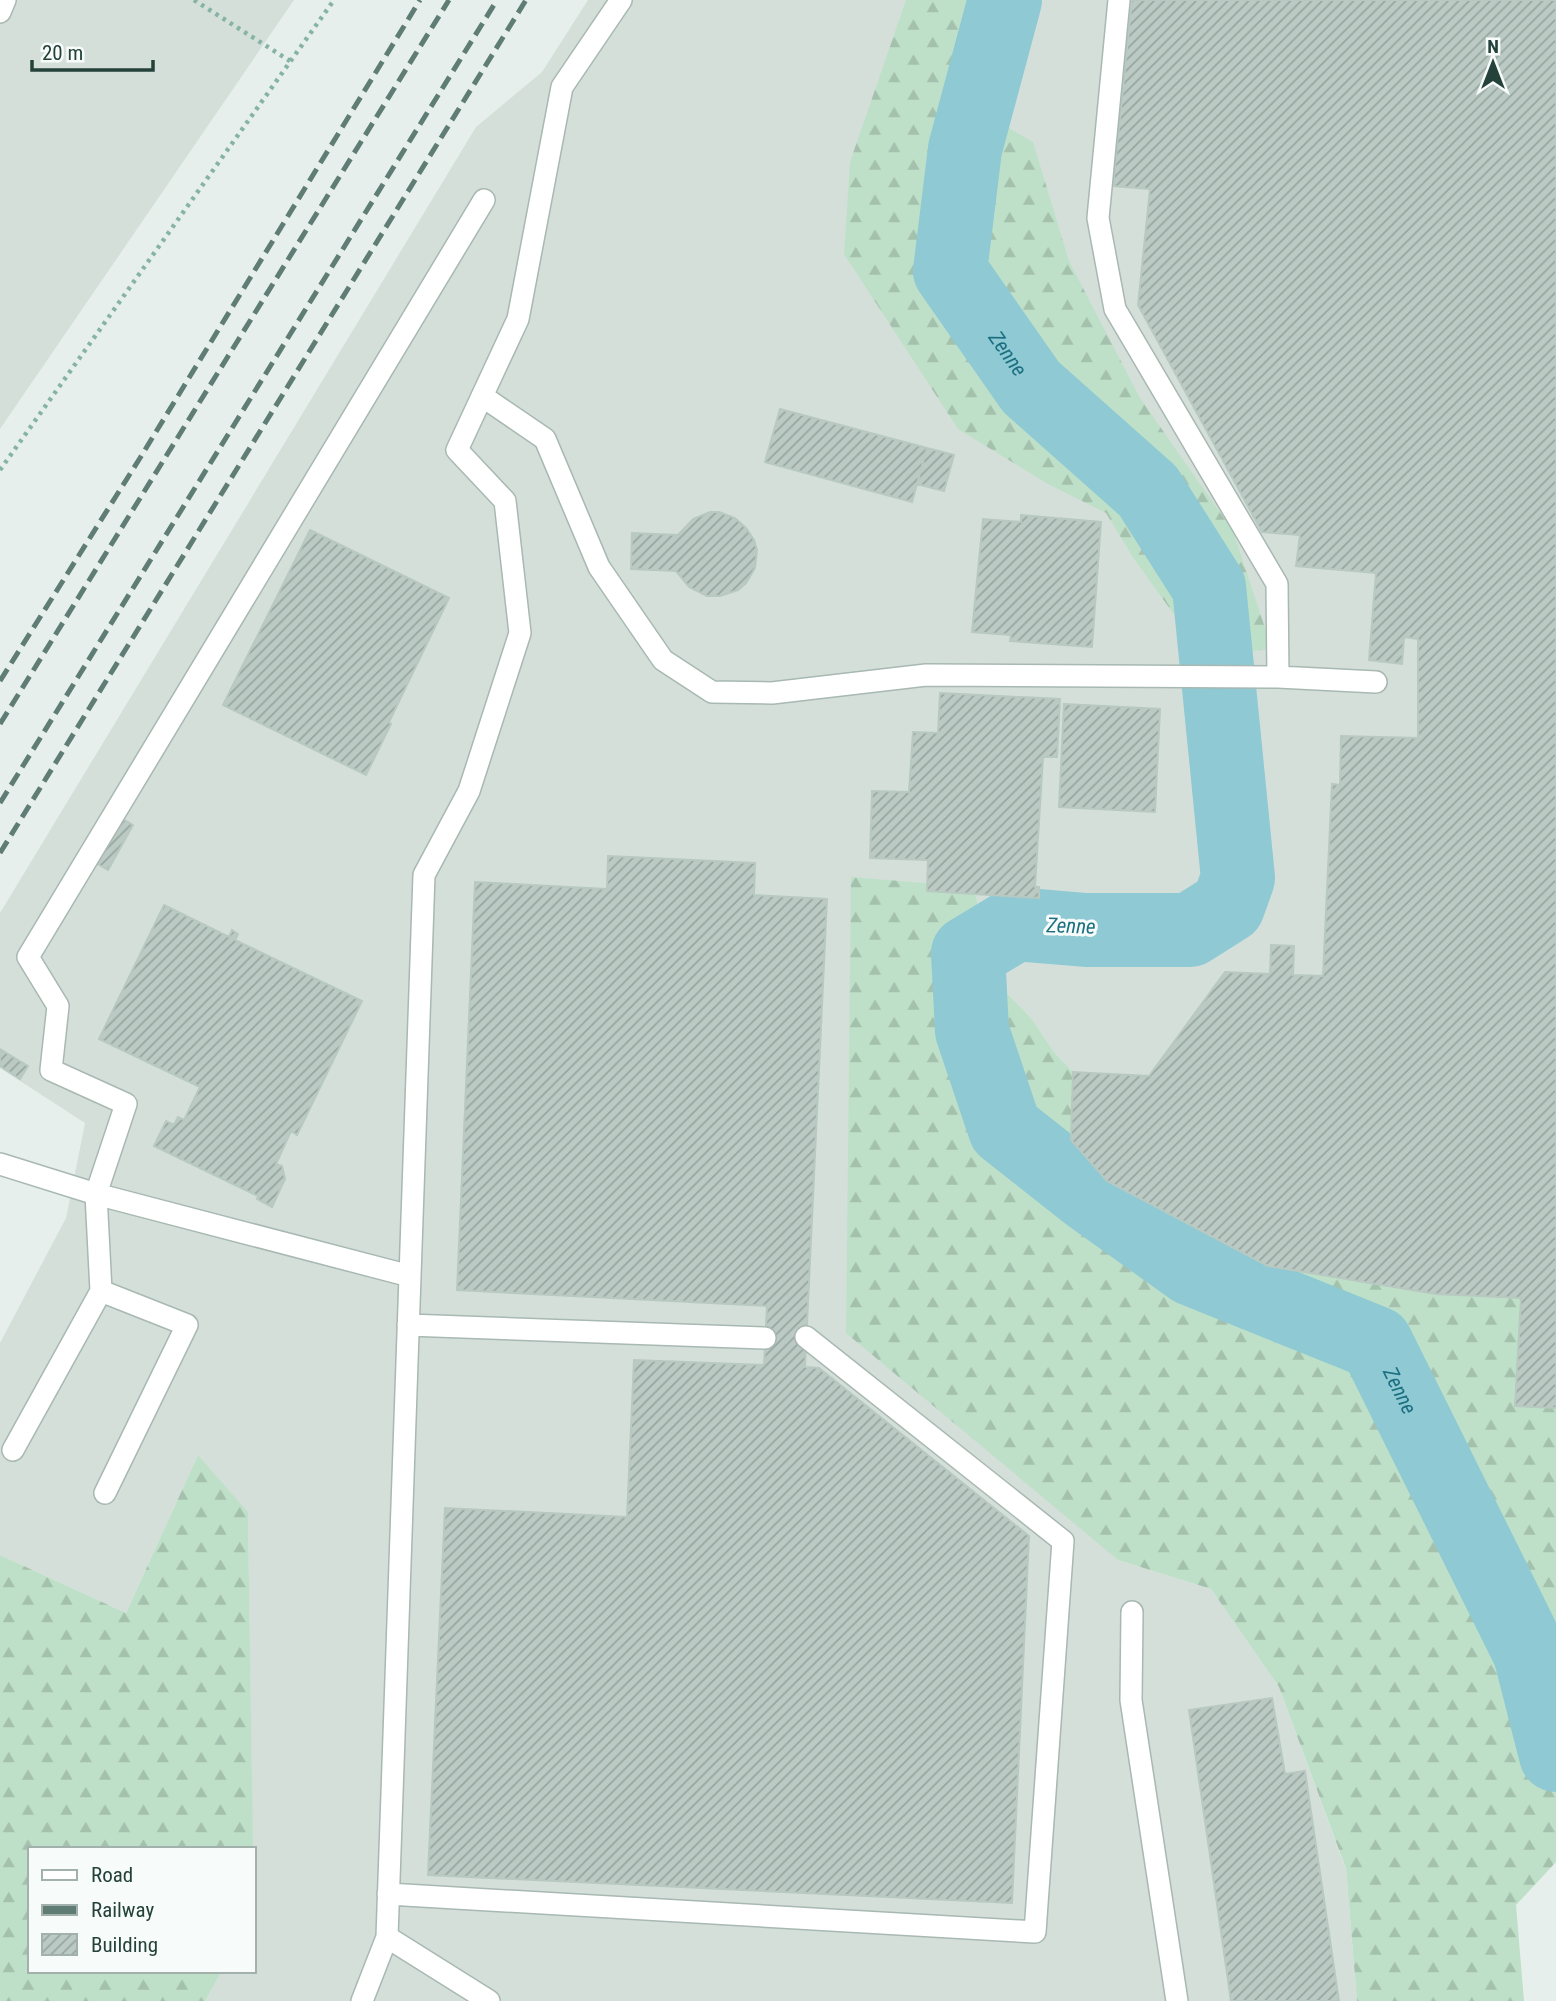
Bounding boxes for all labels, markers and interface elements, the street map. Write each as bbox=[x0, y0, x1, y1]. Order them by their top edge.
scale bar bbox=[32, 28, 152, 72]
north arrow bbox=[1458, 28, 1528, 98]
text: N bbox=[1487, 35, 1499, 58]
text: 20 m bbox=[42, 41, 83, 65]
water label: Zenne bbox=[983, 326, 1032, 381]
water label: Zenne bbox=[1045, 913, 1096, 939]
water label: Zenne bbox=[1377, 1362, 1421, 1418]
legend bbox=[28, 1847, 256, 1973]
text: Road bbox=[91, 1863, 133, 1887]
text: Railway bbox=[91, 1898, 154, 1922]
text: Building bbox=[91, 1933, 158, 1957]

